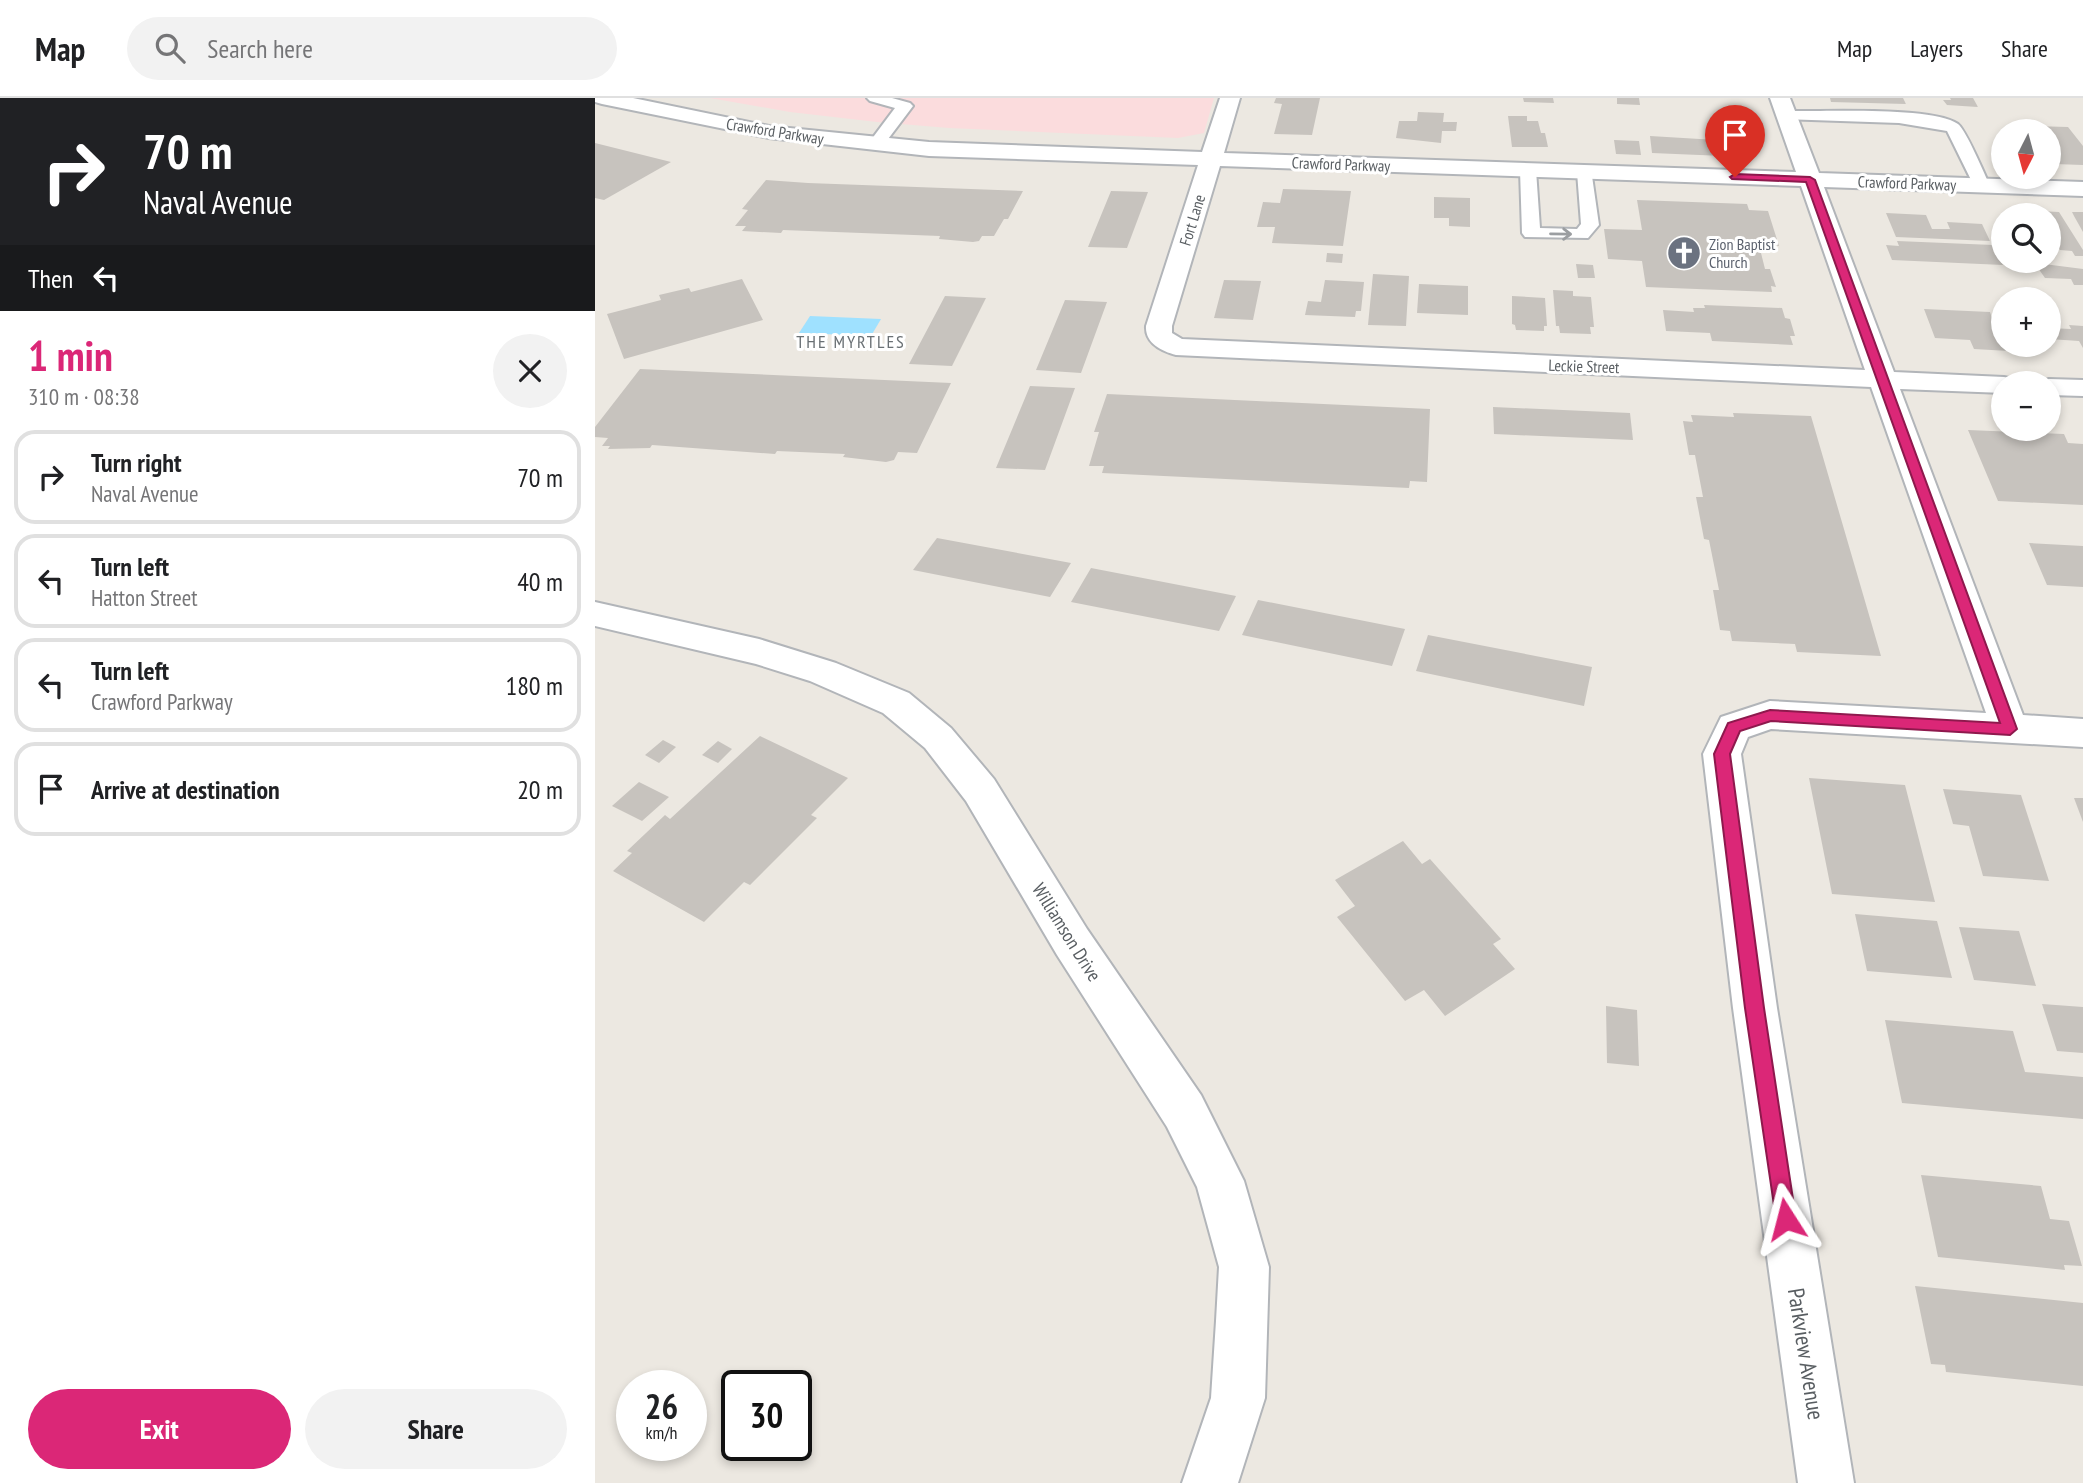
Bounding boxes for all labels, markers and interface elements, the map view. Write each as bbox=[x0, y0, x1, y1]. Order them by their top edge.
search box bbox=[127, 17, 617, 80]
text: Map bbox=[35, 27, 85, 70]
icon: search bbox=[151, 29, 189, 67]
text: Search here bbox=[207, 32, 313, 65]
text: Map bbox=[1837, 33, 1872, 64]
text: Layers bbox=[1910, 33, 1963, 64]
text: Share bbox=[2001, 33, 2048, 64]
pin bbox=[1705, 105, 1765, 177]
street label: Crawford Parkway bbox=[725, 113, 825, 149]
icon: arrive bbox=[1716, 116, 1754, 154]
text: 70 m bbox=[143, 119, 232, 183]
north arrow bbox=[1991, 119, 2061, 189]
map controls bbox=[1991, 119, 2061, 441]
icon: right bbox=[28, 126, 119, 217]
street label: Crawford Parkway bbox=[1291, 152, 1391, 176]
street label: Crawford Parkway bbox=[1857, 171, 1957, 195]
text: Naval Avenue bbox=[143, 181, 293, 223]
street label: Fort Lane bbox=[1175, 192, 1209, 248]
button: search bbox=[1991, 203, 2061, 273]
one-way arrow bbox=[1549, 227, 1572, 241]
church icon: Zion Baptist Church bbox=[1665, 234, 1703, 272]
place label: Zion Baptist Church bbox=[1709, 234, 1776, 272]
icon: left bbox=[87, 259, 125, 297]
text: Then bbox=[28, 262, 73, 295]
button: + bbox=[1991, 287, 2061, 357]
text: 1 min bbox=[28, 328, 113, 383]
district label: THE MYRTLES bbox=[796, 330, 906, 353]
button: close bbox=[493, 334, 567, 408]
street label: Leckie Street bbox=[1548, 355, 1620, 377]
button: − bbox=[1991, 371, 2061, 441]
text: 310 m · 08:38 bbox=[28, 382, 140, 411]
text: Turn right bbox=[91, 446, 182, 479]
icon: right bbox=[32, 458, 70, 496]
text: 70 m bbox=[517, 461, 563, 494]
text: Naval Avenue bbox=[91, 479, 198, 508]
text: Turn left bbox=[91, 550, 169, 583]
icon: left bbox=[32, 562, 70, 600]
text: 40 m bbox=[517, 565, 563, 598]
text: Hatton Street bbox=[91, 583, 198, 612]
text: Turn left bbox=[91, 654, 169, 687]
icon: left bbox=[32, 666, 70, 704]
text: 180 m bbox=[505, 669, 563, 702]
text: Crawford Parkway bbox=[91, 687, 233, 716]
icon: arrive bbox=[32, 770, 70, 808]
text: Arrive at destination bbox=[91, 773, 280, 806]
text: 20 m bbox=[517, 773, 563, 806]
street label: Williamson Drive bbox=[1027, 878, 1107, 986]
position arrow bbox=[1749, 1182, 1823, 1256]
street label: Parkview Avenue bbox=[1782, 1286, 1831, 1422]
speed limit sign: 30 bbox=[721, 1370, 812, 1461]
text: 26 bbox=[645, 1383, 678, 1429]
button: Exit bbox=[28, 1389, 291, 1469]
button: Share bbox=[305, 1389, 567, 1469]
text: km/h bbox=[646, 1421, 677, 1444]

